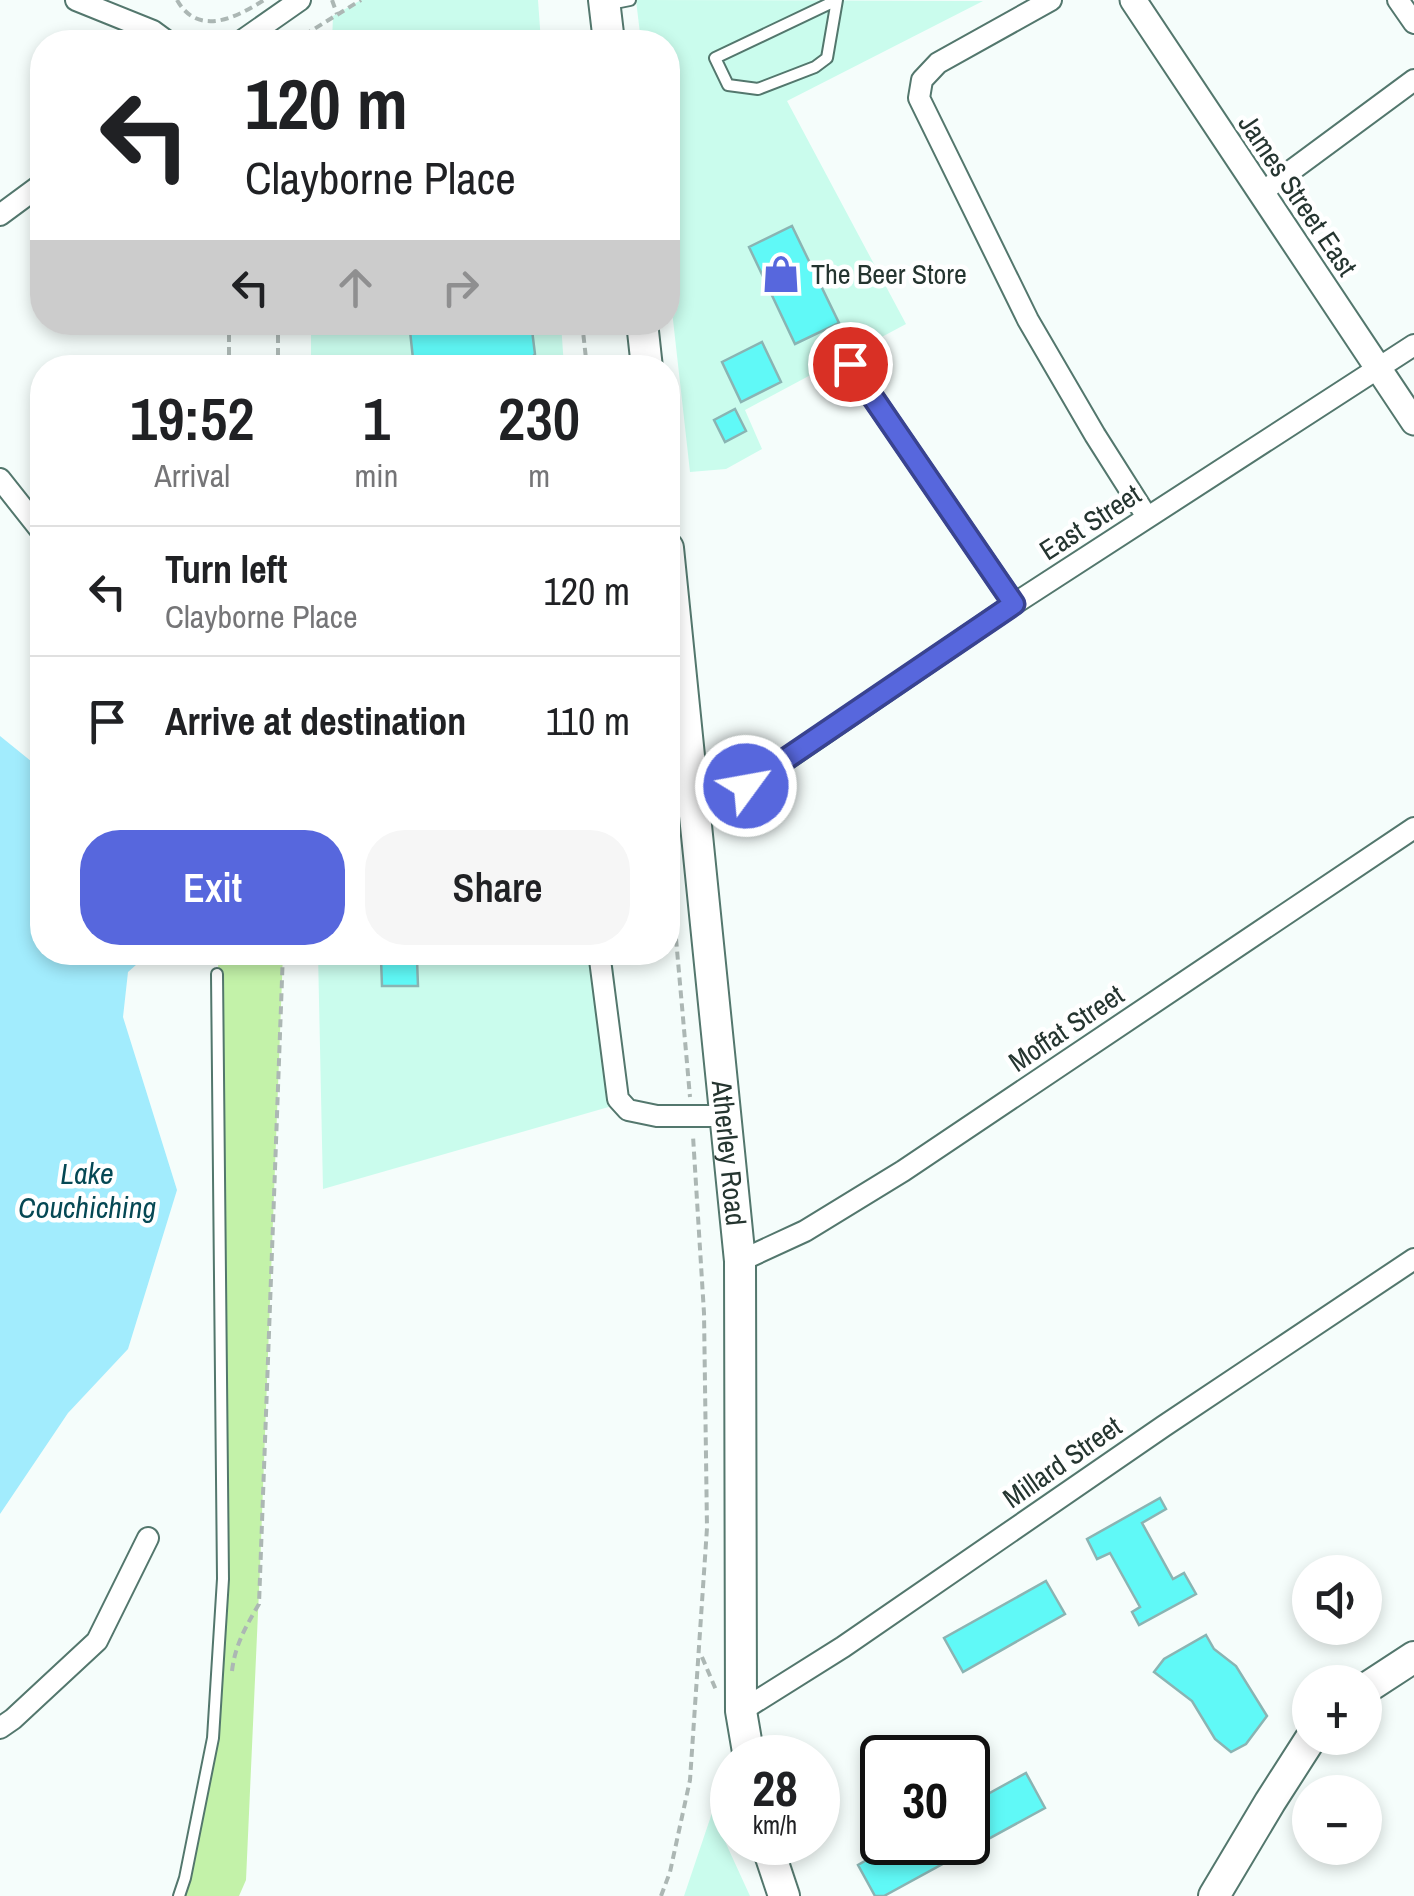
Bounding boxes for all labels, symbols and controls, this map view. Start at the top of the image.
text: 120 m [245,57,408,151]
icon: left [80,70,210,200]
street label: James Street East [1230,107,1366,283]
text: Clayborne Place [245,147,516,208]
shop icon: The Beer Store [760,253,802,295]
place label: The Beer Store [811,255,967,293]
icon: left [223,260,278,315]
icon: ahead [328,260,383,315]
icon: right [433,260,488,315]
pin [808,322,893,407]
icon: arrive [823,337,878,392]
text: 19:52 [130,378,255,459]
text: 1 [363,378,390,459]
text: 230 [498,378,580,459]
text: Arrival [154,454,230,497]
text: min [355,454,398,497]
text: m [528,454,550,497]
street label: East Street [1032,475,1148,569]
text: Turn left [165,544,287,595]
icon: left [80,564,135,619]
text: 120 m [543,566,630,617]
text: Clayborne Place [165,595,358,638]
icon: arrive [80,694,135,749]
text: Arrive at destination [165,696,466,747]
text: 110 m [546,696,630,747]
position arrow [694,734,798,838]
button: Exit [80,830,345,945]
button: Share [365,830,630,945]
street label: Moffat Street [1001,976,1131,1080]
street label: Atherley Road [703,1078,755,1227]
water label: Lake Couchiching [18,1153,156,1227]
street label: Millard Street [995,1407,1129,1517]
map controls [1292,1555,1382,1865]
button: sound [1292,1555,1382,1645]
button: + [1292,1665,1382,1755]
speed limit sign: 30 [860,1735,990,1865]
text: 28 [752,1754,798,1822]
button: − [1292,1775,1382,1865]
text: km/h [753,1808,797,1842]

